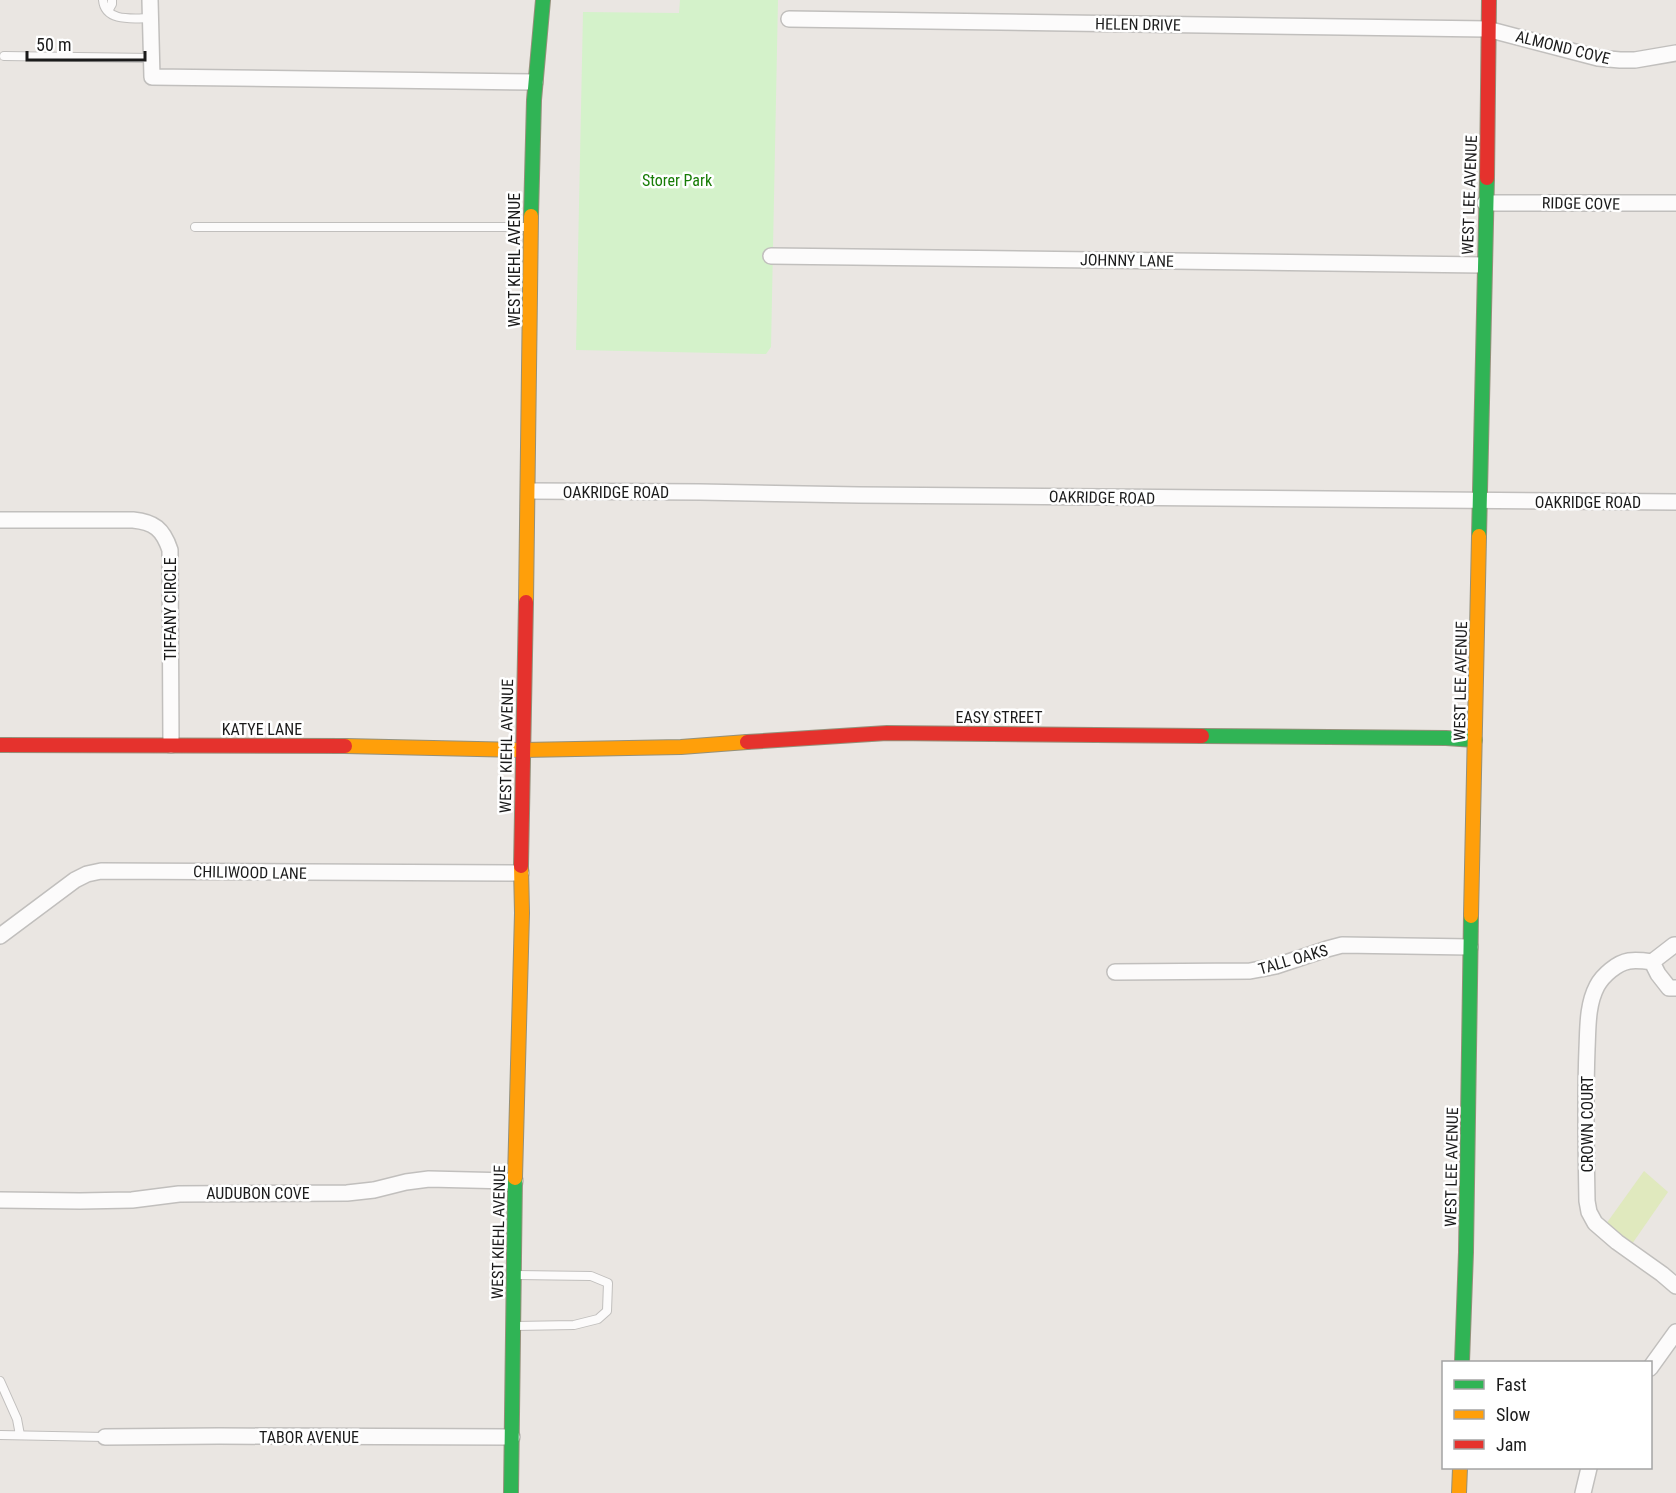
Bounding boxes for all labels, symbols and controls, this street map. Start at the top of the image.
street label: HELEN DRIVE [1095,14,1181,35]
scale bar [27,24,146,62]
street label: ALMOND COVE [1514,27,1612,68]
text: 50 m [36,34,71,55]
street label: WEST LEE AVENUE [1458,135,1481,255]
park label: Storer Park [642,171,713,190]
street label: WEST KIEHL AVENUE [505,193,524,327]
street label: RIDGE COVE [1542,193,1620,214]
street label: JOHNNY LANE [1080,250,1174,271]
street label: OAKRIDGE ROAD [563,483,669,502]
street label: OAKRIDGE ROAD [1049,487,1155,508]
street label: OAKRIDGE ROAD [1535,493,1641,512]
street label: TIFFANY CIRCLE [161,557,180,661]
street label: WEST LEE AVENUE [1450,621,1471,741]
street label: WEST KIEHL AVENUE [496,679,517,813]
street label: EASY STREET [955,708,1043,727]
street label: KATYE LANE [222,720,302,739]
street label: CHILIWOOD LANE [193,862,307,883]
street label: TALL OAKS [1256,940,1330,978]
street label: CROWN COURT [1578,1076,1597,1172]
street label: WEST LEE AVENUE [1441,1107,1462,1227]
street label: WEST KIEHL AVENUE [488,1165,509,1299]
street label: AUDUBON COVE [206,1184,310,1203]
legend [1442,1361,1652,1469]
text: Fast [1496,1374,1527,1395]
text: Slow [1496,1404,1531,1425]
street label: TABOR AVENUE [259,1428,359,1447]
text: Jam [1496,1434,1527,1455]

